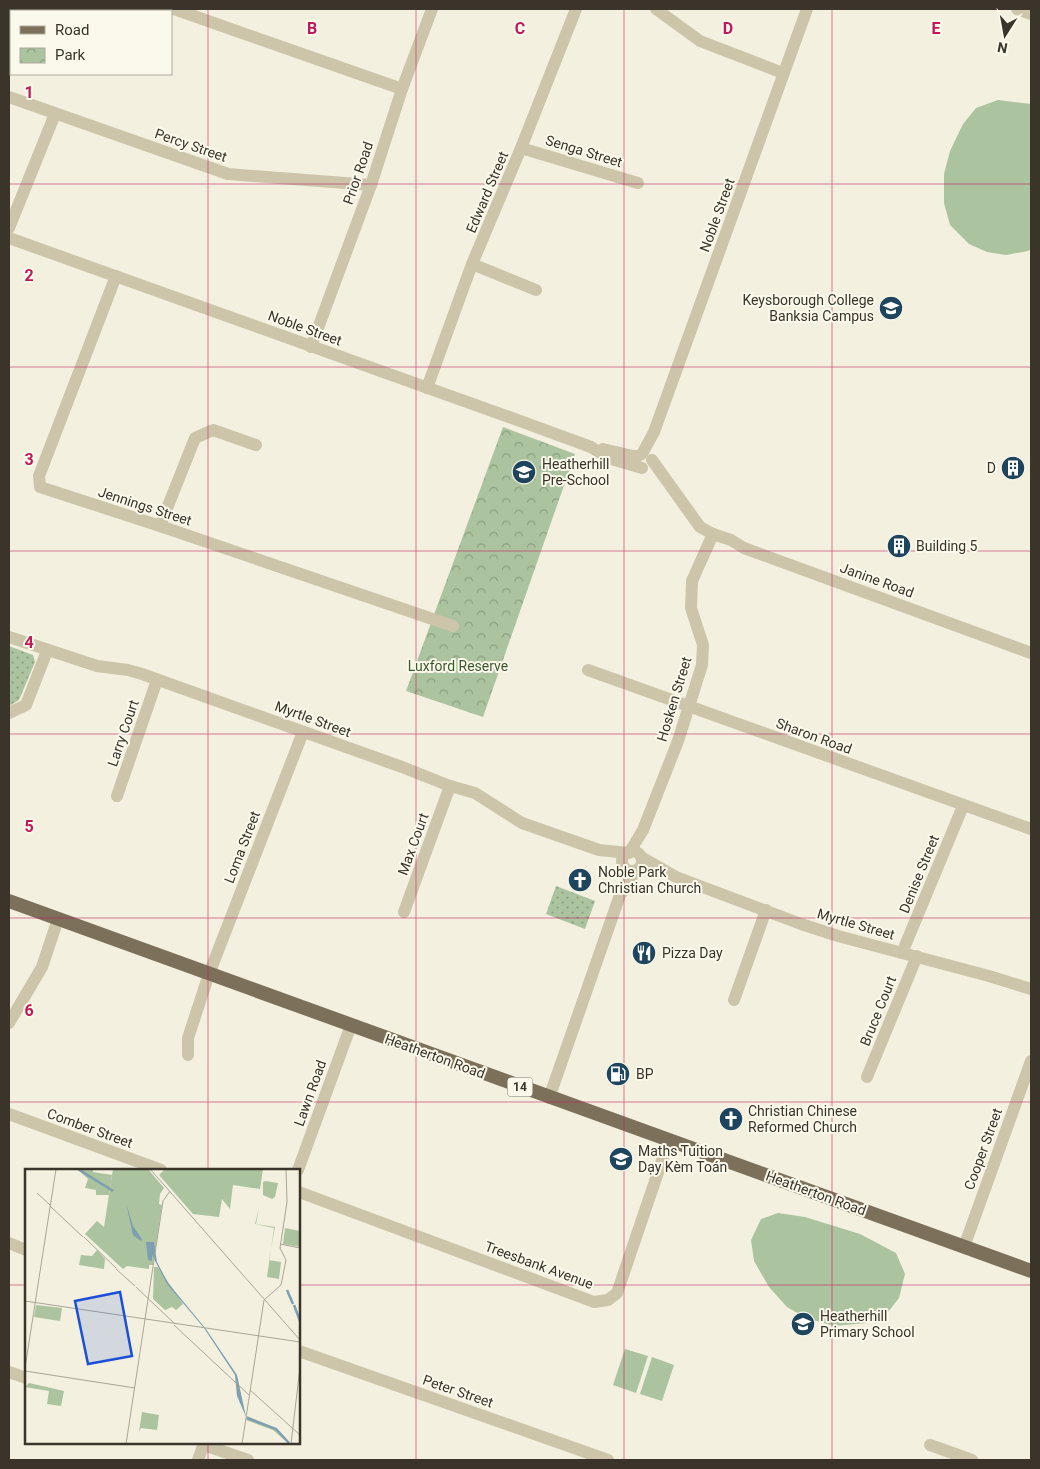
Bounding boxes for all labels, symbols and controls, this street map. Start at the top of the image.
legend [10,10,172,75]
north arrow [980,10,1030,60]
text: B [307,19,317,38]
text: C [515,19,525,38]
text: D [723,19,733,38]
text: E [932,19,941,38]
text: Road [55,21,89,39]
text: N [996,39,1009,57]
text: Park [55,46,86,64]
text: 1 [24,83,34,102]
street label: Percy Street [153,125,230,165]
street label: Senga Street [544,132,625,170]
street label: Prior Road [340,140,376,206]
street label: Edward Street [463,149,511,235]
street label: Noble Street [696,176,738,254]
text: 2 [24,266,34,285]
place label: Keysborough College Banksia Campus [742,292,874,324]
school or university icon: Keysborough College Banksia Campus [878,295,904,321]
street label: Noble Street [266,307,344,349]
text: 3 [24,450,34,469]
building icon: D [1000,455,1026,481]
place label: Heatherhill Pre-School [542,456,609,488]
school or university icon: Heatherhill Pre-School [511,459,537,485]
place label: D [987,460,996,476]
street label: Jennings Street [96,483,194,529]
building icon: Building 5 [886,533,912,559]
place label: Building 5 [916,538,978,554]
street label: Janine Road [838,559,916,601]
text: 4 [24,633,34,652]
street label: Hosken Street [654,654,695,743]
park label: Luxford Reserve [408,658,508,674]
street label: Larry Court [104,697,142,768]
street label: Myrtle Street [273,698,354,740]
street label: Sharon Road [774,715,854,757]
street label: Loma Street [221,808,263,885]
street label: Max Court [394,810,432,877]
text: 5 [24,817,34,836]
street label: Denise Street [896,832,942,915]
place label: Noble Park Christian Church [598,864,701,896]
church icon: Noble Park Christian Church [567,867,593,893]
street label: Myrtle Street [815,905,897,943]
restaurant icon: Pizza Day [631,940,657,966]
place label: Pizza Day [662,945,723,961]
street label: Bruce Court [857,973,899,1048]
text: 6 [24,1001,34,1020]
street label: Heatherton Road [383,1030,487,1082]
street label: Lawn Road [291,1058,329,1128]
fuel station icon: BP [605,1061,631,1087]
place label: BP [636,1066,654,1082]
road number: 14 [508,1078,532,1096]
place label: Christian Chinese Reformed Church [748,1103,857,1135]
street label: Comber Street [45,1105,135,1151]
church icon: Christian Chinese Reformed Church [718,1106,744,1132]
street label: Cooper Street [961,1106,1005,1192]
place label: Maths Tuition Dạy Kèm Toán [638,1143,727,1175]
school or university icon: Maths Tuition Dạy Kèm Toán [608,1146,634,1172]
street label: Heatherton Road [764,1167,868,1219]
inset map [25,1169,300,1444]
street label: Treesbank Avenue [483,1238,595,1292]
place label: Heatherhill Primary School [820,1308,915,1340]
school or university icon: Heatherhill Primary School [790,1311,816,1337]
street label: Peter Street [421,1371,496,1411]

